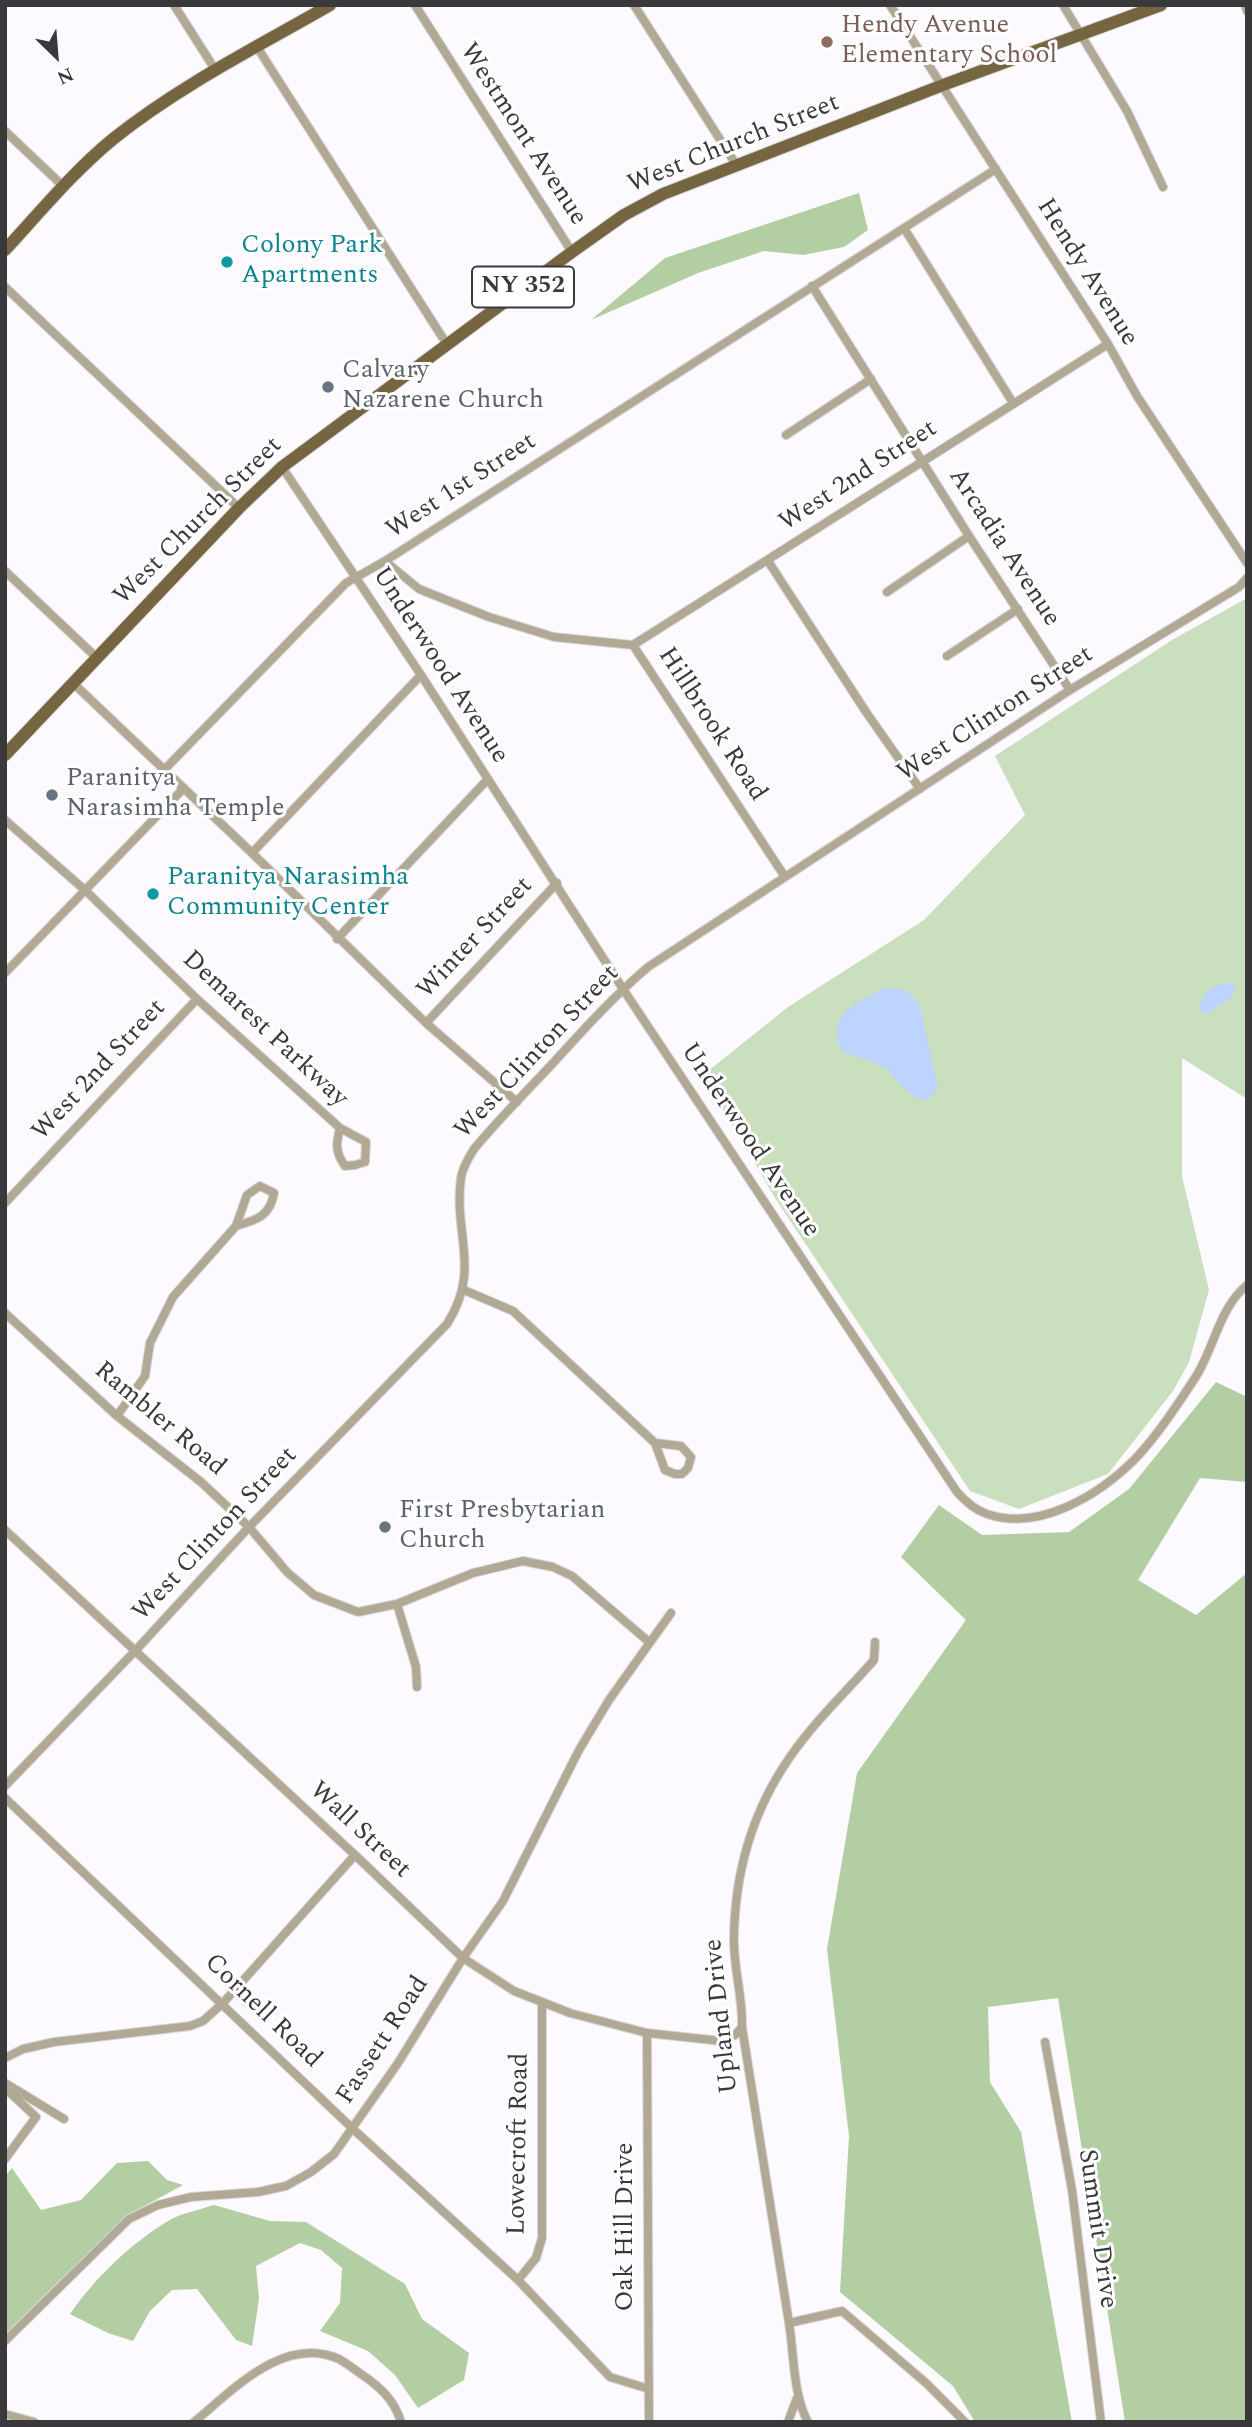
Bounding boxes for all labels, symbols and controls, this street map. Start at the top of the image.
place label: Hendy Avenue Elementary School [841,11,1057,72]
north arrow [21,21,91,91]
marker: Hendy Avenue Elementary School [819,34,835,50]
street label: Westmont Avenue [451,38,593,232]
text: N [52,59,78,92]
street label: West Church Street [624,88,844,202]
street label: Hendy Avenue [1028,193,1144,353]
place label: Colony Park Apartments [241,231,383,292]
marker: Colony Park Apartments [219,254,235,270]
road number: NY 352 [472,266,574,308]
place label: Calvary Nazarene Church [342,356,544,418]
marker: Calvary Nazarene Church [320,379,336,395]
street label: West 2nd Street [774,414,944,540]
street label: West 1st Street [381,427,543,547]
street label: West Church Street [108,431,290,613]
street label: Arcadia Avenue [940,463,1066,633]
street label: Underwood Avenue [364,562,514,770]
street label: West Clinton Street [892,640,1100,790]
street label: Hillbrook Road [650,642,772,808]
place label: Paranitya Narasimha Temple [66,764,285,826]
marker: Paranitya Narasimha Temple [44,787,60,803]
place label: Paranitya Narasimha Community Center [167,863,409,924]
street label: Winter Street [412,872,540,1006]
marker: Paranitya Narasimha Community Center [145,886,161,902]
street label: Demarest Parkway [175,945,353,1115]
street label: West Clinton Street [449,959,627,1147]
street label: West 2nd Street [27,994,173,1148]
street label: Underwood Avenue [672,1038,826,1244]
street label: Rambler Road [87,1356,231,1484]
street label: West Clinton Street [127,1441,305,1629]
place label: First Presbytarian Church [399,1496,605,1558]
marker: First Presbytarian Church [377,1519,393,1535]
street label: Wall Street [302,1776,416,1886]
street label: Upland Drive [699,1937,747,2095]
street label: Cornell Road [197,1948,327,2076]
street label: Fassett Road [331,1971,437,2111]
street label: Lowecroft Road [503,2052,537,2236]
street label: Oak Hill Drive [611,2142,643,2312]
street label: Summit Drive [1069,2147,1123,2311]

